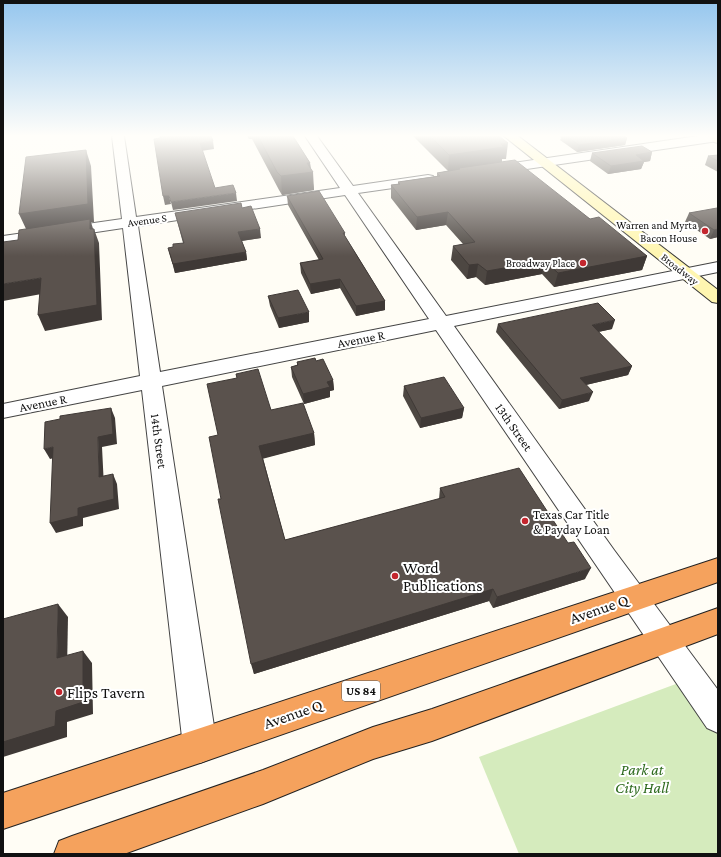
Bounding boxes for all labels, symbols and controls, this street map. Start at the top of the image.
street label: Avenue S [127,211,167,229]
place label: Warren and Myrta Bacon House [616,219,697,244]
marker: Warren and Myrta Bacon House [700,226,710,236]
street label: Broadway [658,251,702,289]
place label: Broadway Place [506,257,575,270]
marker: Broadway Place [578,258,588,268]
street label: Avenue R [336,327,387,351]
street label: Avenue R [18,391,69,415]
street label: 13th Street [492,400,536,454]
street label: 14th Street [148,413,170,470]
place label: Texas Car Title & Payday Loan [533,507,610,537]
marker: Texas Car Title & Payday Loan [520,516,530,526]
place label: Word Publications [403,559,482,594]
marker: Word Publications [390,571,400,581]
street label: Avenue Q [567,591,632,627]
road number: US 84 [342,681,380,701]
place label: Flips Tavern [67,684,145,702]
marker: Flips Tavern [54,687,64,697]
street label: Avenue Q [261,696,326,732]
park label: Park at City Hall [615,761,670,797]

